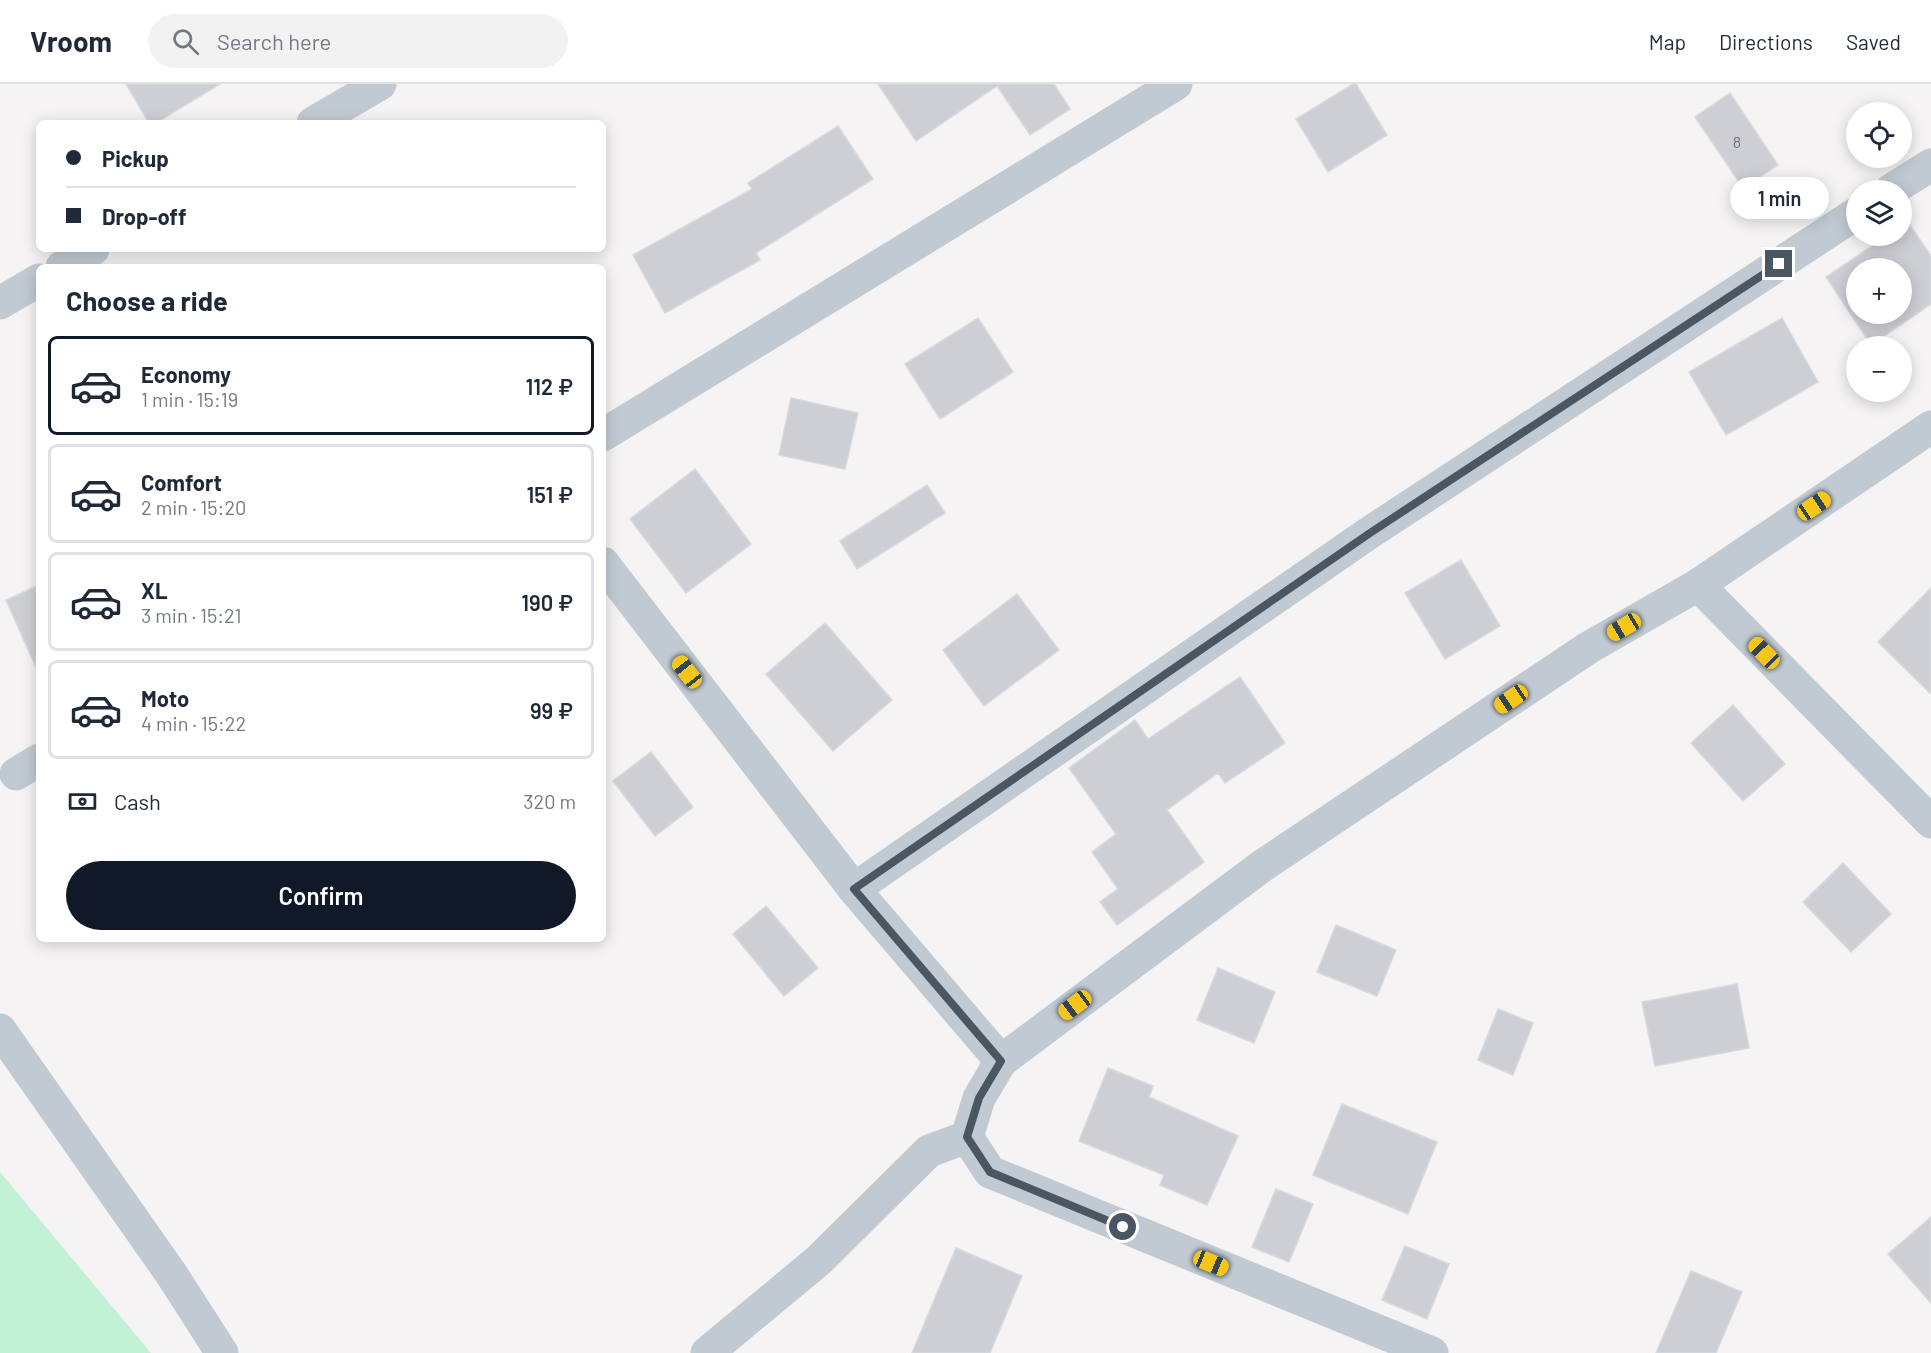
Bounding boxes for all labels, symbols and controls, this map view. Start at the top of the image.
search box [148,14,568,68]
text: Vroom [30,24,112,58]
icon: search [169,25,202,58]
text: Search here [217,28,331,54]
text: Map [1649,29,1686,54]
text: Directions [1719,29,1813,54]
text: Saved [1846,29,1901,54]
map controls [1846,102,1912,402]
button: locate [1846,102,1912,168]
house number: 8 [1733,132,1741,151]
text: Pickup [102,145,169,171]
callout: 1 min [1730,177,1828,219]
button: layers [1846,180,1912,246]
text: 1 min [1758,186,1801,210]
text: Drop-off [102,203,186,229]
route end [1765,250,1792,277]
button: + [1846,258,1912,324]
text: Choose a ride [66,284,228,316]
button: − [1846,336,1912,402]
icon: car [69,359,123,413]
text: Economy [141,361,231,387]
text: 112 ₽ [525,373,573,399]
text: 1 min · 15:19 [141,387,238,411]
icon: car [69,467,123,521]
text: Comfort [141,469,222,495]
text: 151 ₽ [526,481,573,507]
car [1794,488,1834,524]
text: 2 min · 15:20 [141,495,246,519]
icon: car [69,575,123,629]
text: XL [141,577,167,603]
text: 190 ₽ [521,589,573,615]
text: 3 min · 15:21 [141,603,241,627]
car [1604,610,1644,644]
car [1745,634,1783,672]
car [669,652,705,692]
car [1491,681,1531,717]
icon: car [69,683,123,737]
text: Moto [141,685,189,711]
text: 99 ₽ [530,697,573,723]
text: 4 min · 15:22 [141,711,246,735]
icon: cash [66,785,99,818]
text: Cash [114,788,161,814]
text: 320 m [523,789,576,813]
button: Confirm [66,861,576,930]
car [1055,987,1095,1023]
route start [1109,1213,1136,1240]
car [1191,1248,1231,1278]

